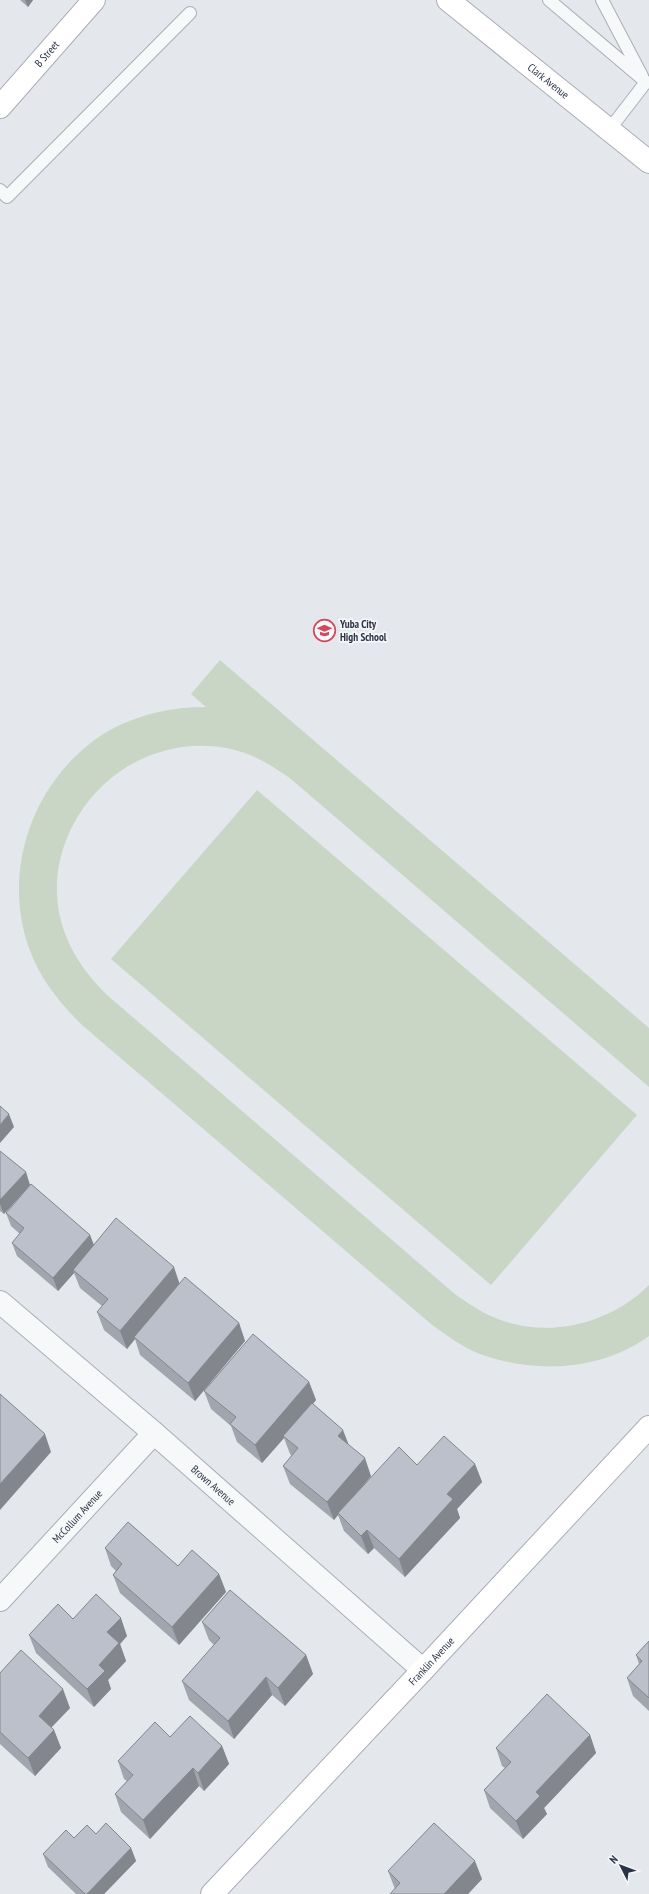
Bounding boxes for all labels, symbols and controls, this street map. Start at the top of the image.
street label: B Street [32,38,62,70]
street label: Clark Avenue [525,60,572,102]
school or university icon: Yuba City High School [311,617,337,643]
place label: Yuba City High School [339,617,387,644]
street label: Brown Avenue [188,1462,238,1509]
street label: McCollum Avenue [49,1486,106,1546]
street label: Franklin Avenue [405,1634,458,1688]
north arrow [601,1846,641,1886]
text: N [606,1852,621,1866]

